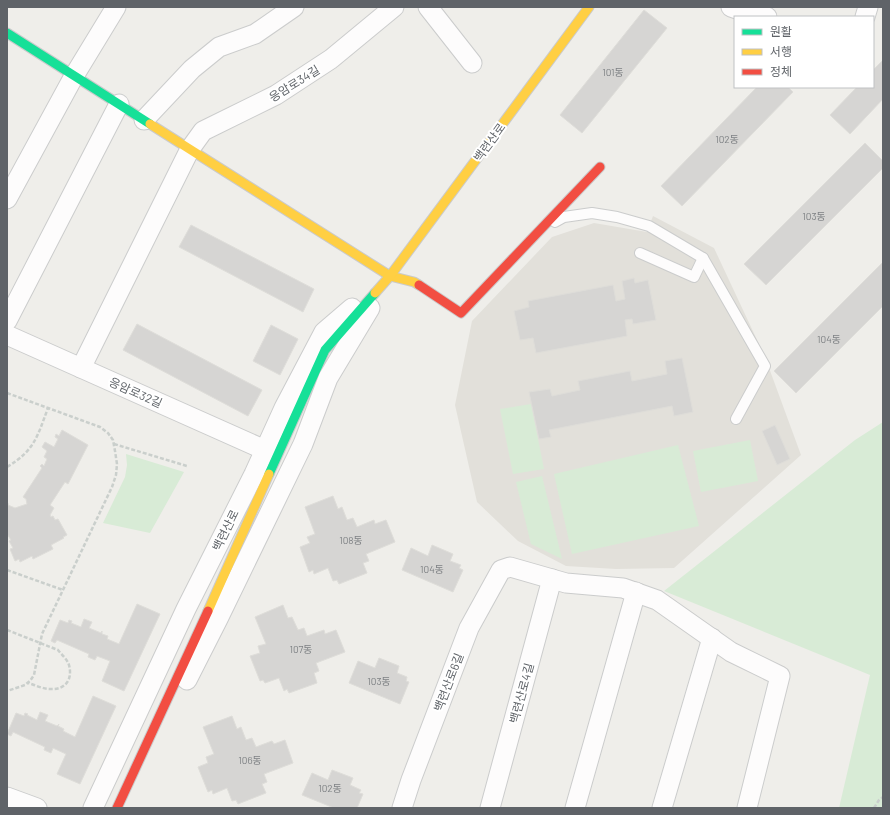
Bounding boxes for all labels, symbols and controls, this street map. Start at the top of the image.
legend [734,16,874,88]
text: 원활 [770,24,792,38]
text: 서행 [770,44,792,58]
street label: 응암로34길 [266,62,322,104]
text: 정체 [770,64,792,78]
house number: 101동 [602,66,624,78]
street label: 백련산로 [470,120,508,164]
house number: 102동 [715,133,739,145]
house number: 103동 [802,210,826,222]
house number: 104동 [817,333,841,345]
street label: 응암로32길 [107,374,165,410]
street label: 백련산로 [209,507,241,553]
house number: 108동 [339,534,363,546]
house number: 104동 [420,563,444,575]
house number: 107동 [289,643,313,655]
street label: 백련산로6길 [430,651,466,713]
street label: 백련산로4길 [506,661,536,725]
house number: 103동 [367,675,391,687]
house number: 106동 [238,754,262,766]
house number: 102동 [318,782,342,794]

